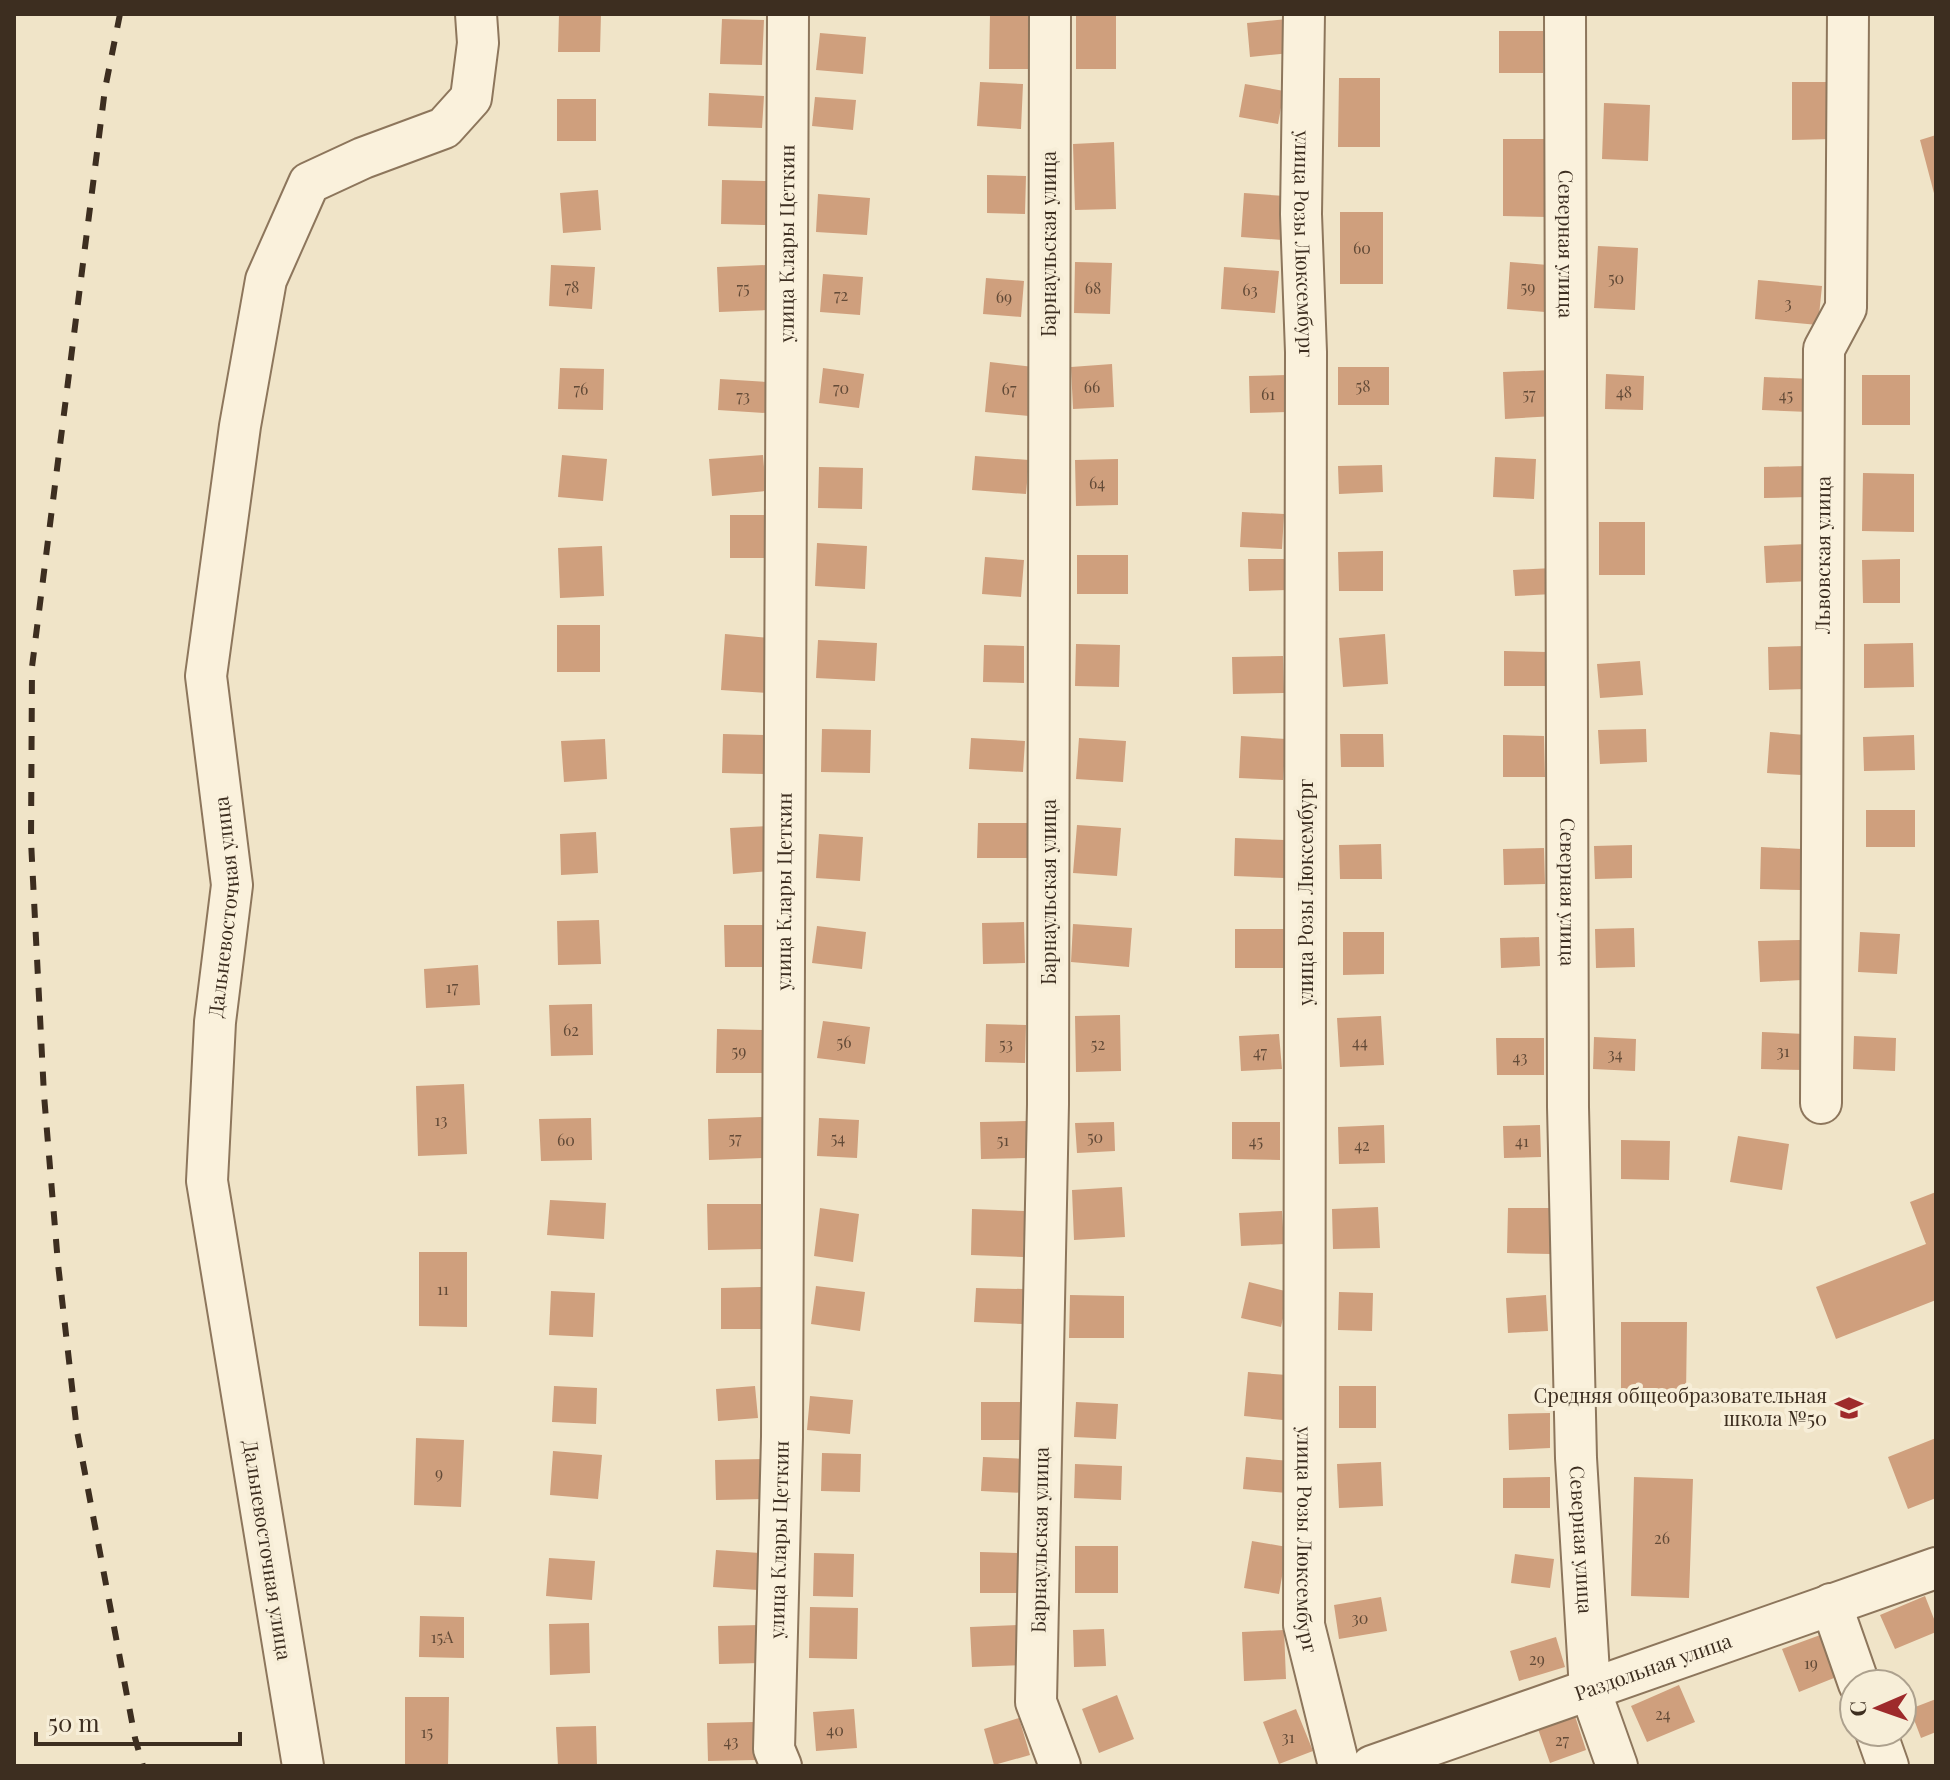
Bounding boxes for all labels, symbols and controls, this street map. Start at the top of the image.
street label: улица Розы Люксембург [1289,129,1321,357]
street label: улица Клары Цеткин [772,144,799,344]
street label: Барнаульская улица [1034,151,1061,337]
street label: Северная улица [1553,170,1581,318]
house number: 60 [1353,237,1371,258]
house number: 50 [1608,267,1624,288]
house number: 78 [565,276,579,297]
house number: 59 [1521,276,1535,297]
house number: 75 [736,277,750,298]
house number: 68 [1085,277,1101,298]
house number: 63 [1242,279,1258,300]
house number: 72 [834,284,848,305]
house number: 69 [996,286,1012,307]
house number: 3 [1784,292,1792,313]
house number: 58 [1356,375,1370,396]
house number: 66 [1084,376,1100,397]
house number: 70 [833,377,849,398]
house number: 76 [574,378,588,399]
house number: 67 [1002,378,1017,399]
house number: 48 [1616,381,1632,402]
house number: 61 [1261,383,1275,404]
house number: 57 [1522,383,1536,404]
house number: 45 [1779,384,1793,405]
house number: 73 [736,385,750,406]
house number: 64 [1089,472,1105,493]
street label: Львовская улица [1808,476,1835,635]
street label: улица Розы Люксембург [1291,779,1318,1006]
street label: улица Клары Цеткин [769,792,797,992]
street label: Дальневосточная улица [201,795,244,1019]
street label: Барнаульская улица [1034,799,1061,985]
street label: Северная улица [1555,818,1583,966]
house number: 17 [446,976,459,997]
house number: 62 [563,1019,579,1040]
house number: 56 [837,1031,851,1052]
house number: 44 [1352,1031,1368,1052]
house number: 53 [999,1033,1013,1054]
house number: 52 [1091,1033,1105,1054]
house number: 59 [732,1040,746,1061]
house number: 31 [1776,1040,1790,1061]
house number: 47 [1253,1041,1268,1062]
house number: 34 [1607,1043,1623,1064]
house number: 43 [1513,1046,1527,1067]
house number: 13 [435,1109,447,1130]
house number: 50 [1087,1126,1103,1147]
house number: 57 [728,1127,742,1148]
house number: 54 [831,1127,845,1148]
house number: 60 [557,1129,575,1150]
house number: 51 [997,1129,1009,1150]
house number: 45 [1249,1130,1263,1151]
house number: 41 [1515,1130,1529,1151]
house number: 42 [1354,1134,1370,1155]
house number: 11 [437,1278,449,1299]
place label: Средняя общеобразовательная школа №50 [1534,1381,1827,1431]
school or university icon: Средняя общеобразовательная школа №50 [1834,1393,1864,1423]
street label: улица Розы Люксембург [1291,1425,1325,1655]
street label: Дальневосточная улица [238,1438,299,1662]
street label: улица Клары Цеткин [762,1440,794,1640]
street label: Барнаульская улица [1023,1447,1054,1633]
house number: 9 [435,1462,443,1483]
street label: Северная улица [1564,1465,1600,1615]
house number: 26 [1654,1527,1670,1548]
house number: 30 [1352,1607,1368,1628]
house number: 15А [431,1626,454,1647]
street label: Раздольная улица [1571,1626,1735,1706]
house number: 29 [1529,1648,1545,1669]
house number: 19 [1804,1652,1818,1673]
north arrow [1838,1668,1918,1748]
scale bar [36,1696,240,1746]
text: С [1842,1700,1872,1717]
house number: 24 [1655,1703,1671,1724]
text: 50 m [48,1706,100,1738]
house number: 40 [826,1719,844,1740]
house number: 15 [421,1721,433,1742]
house number: 31 [1281,1726,1295,1747]
house number: 27 [1555,1729,1570,1750]
house number: 43 [724,1730,738,1751]

